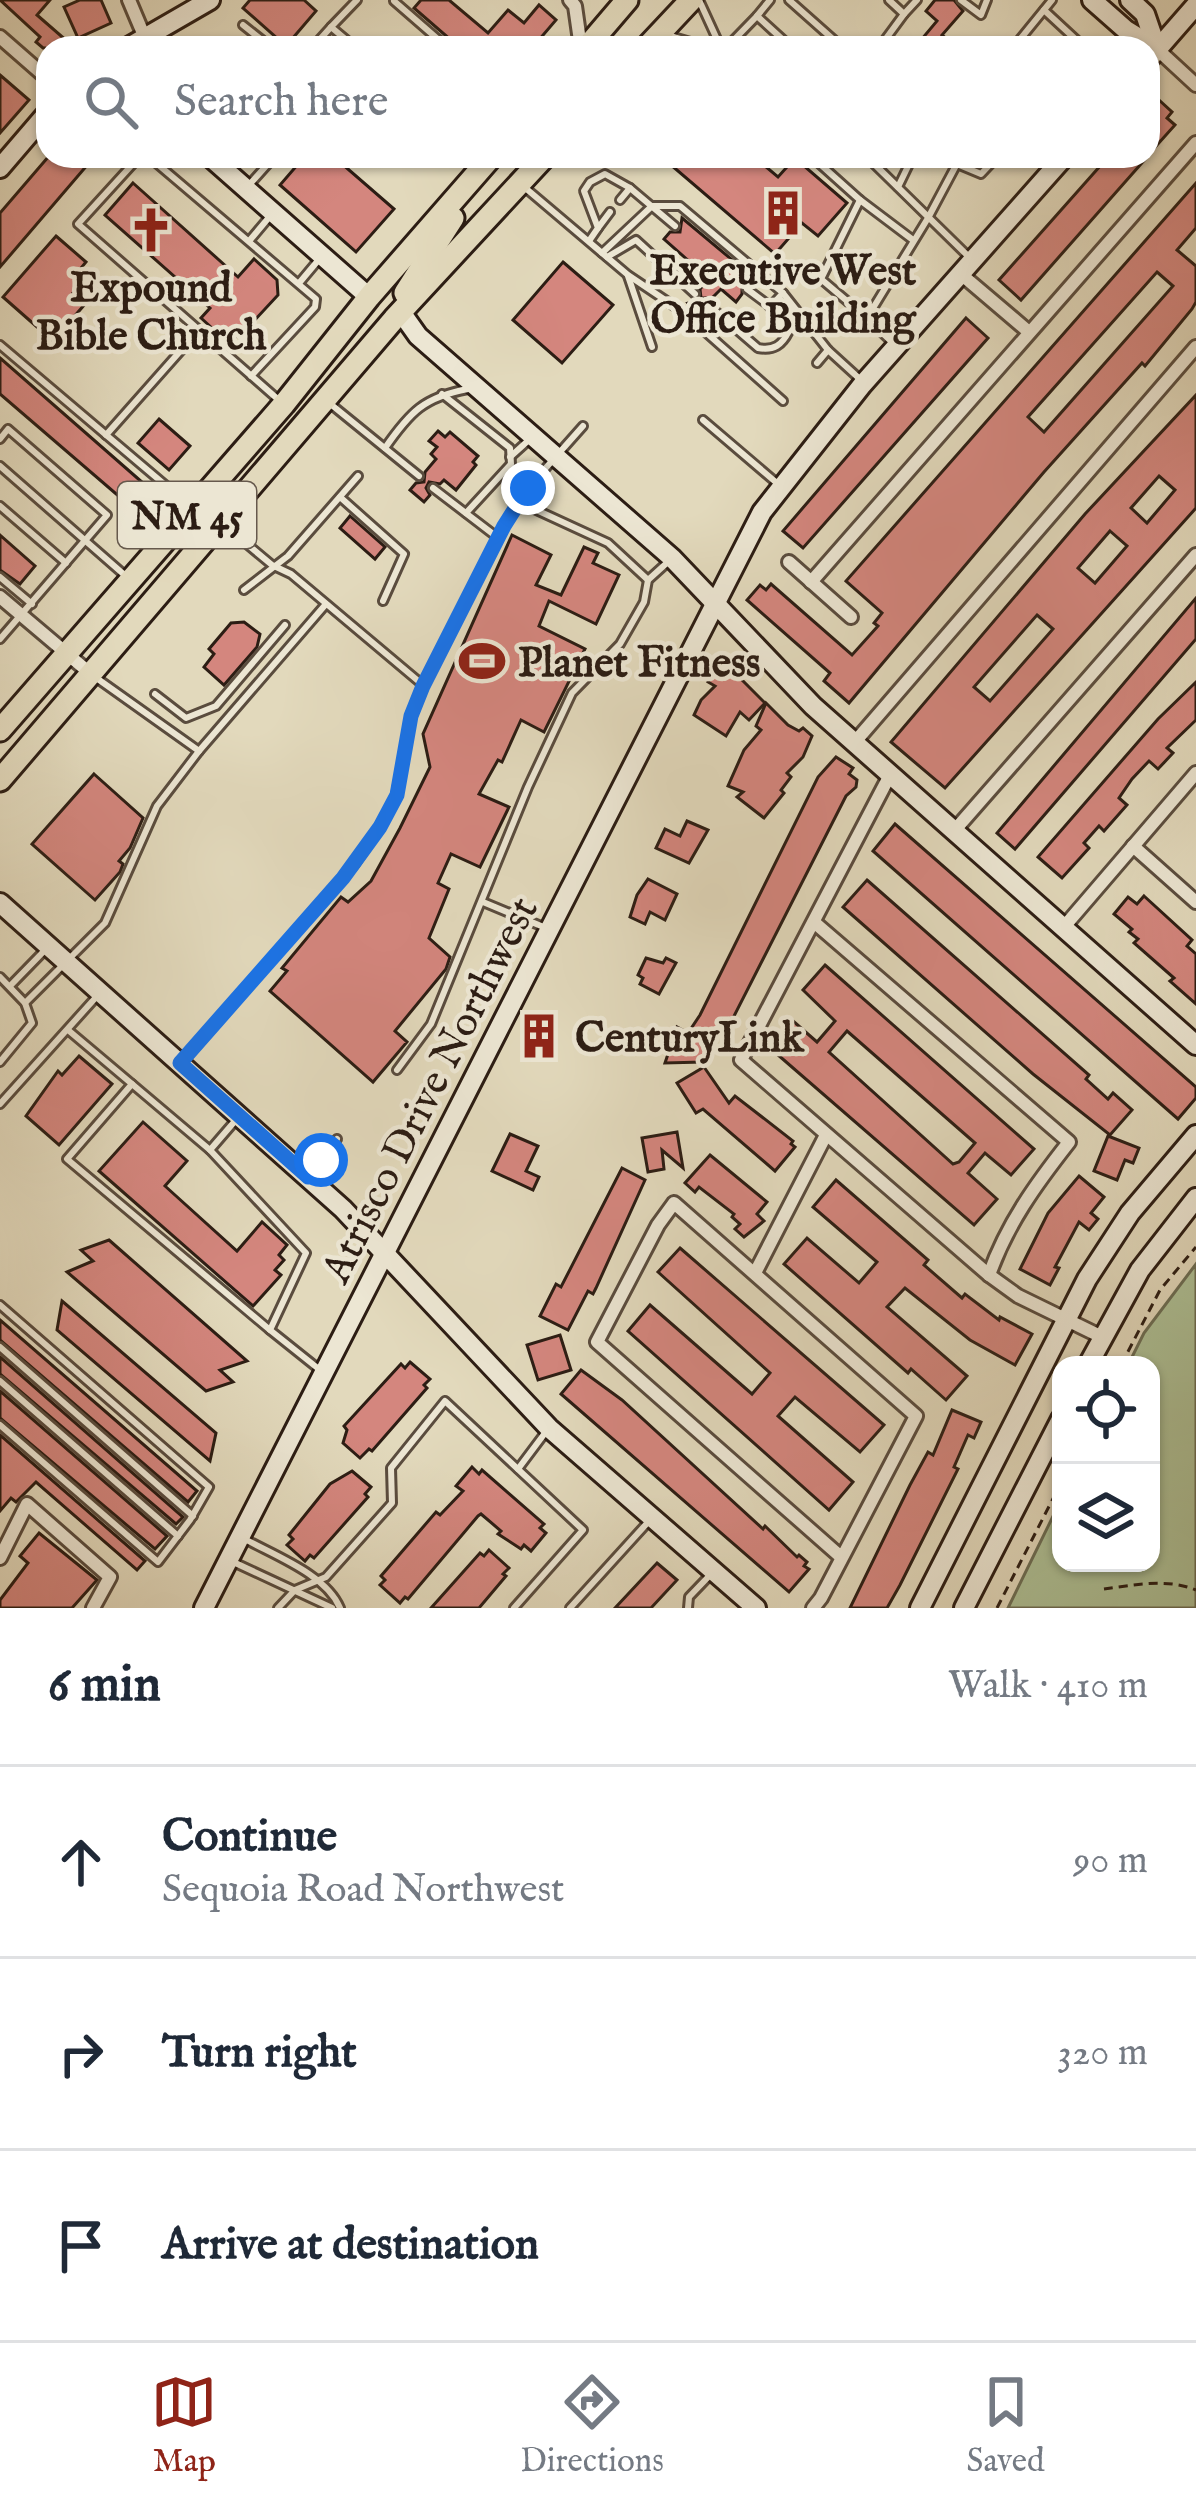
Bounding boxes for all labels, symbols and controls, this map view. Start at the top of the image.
search box [36,36,1160,168]
icon: search [78,69,144,135]
text: Search here [174,74,388,131]
building icon: Executive West Office Building [758,188,808,238]
church icon: Expound Bible Church [126,205,176,255]
place label: Executive West Office Building [650,246,917,347]
place label: Expound Bible Church [36,263,267,364]
route end [501,461,555,515]
road number: NM 45 [118,482,256,548]
sports icon: Planet Fitness [457,636,507,686]
place label: Planet Fitness [518,638,761,691]
street label: Atrisco Drive Northwest [310,889,551,1293]
building icon: CenturyLink [514,1011,564,1061]
place label: CenturyLink [575,1013,805,1066]
route start [294,1133,348,1187]
map controls [1052,1356,1160,1572]
button: locate [1052,1356,1160,1464]
button: layers [1052,1464,1160,1572]
text: 6 min [48,1654,161,1719]
text: Walk · 410 m [948,1662,1148,1711]
text: Continue [162,1809,337,1866]
icon: ahead [48,1829,114,1895]
text: 90 m [1073,1837,1148,1886]
text: Sequoia Road Northwest [162,1866,564,1915]
icon: right [48,2021,114,2087]
text: Turn right [162,2025,357,2082]
text: 320 m [1057,2029,1148,2078]
icon: arrive [48,2213,114,2279]
text: Arrive at destination [162,2217,539,2274]
tab: Map [151,2369,217,2483]
tab: Directions [520,2369,664,2483]
tab: Saved [967,2369,1045,2483]

